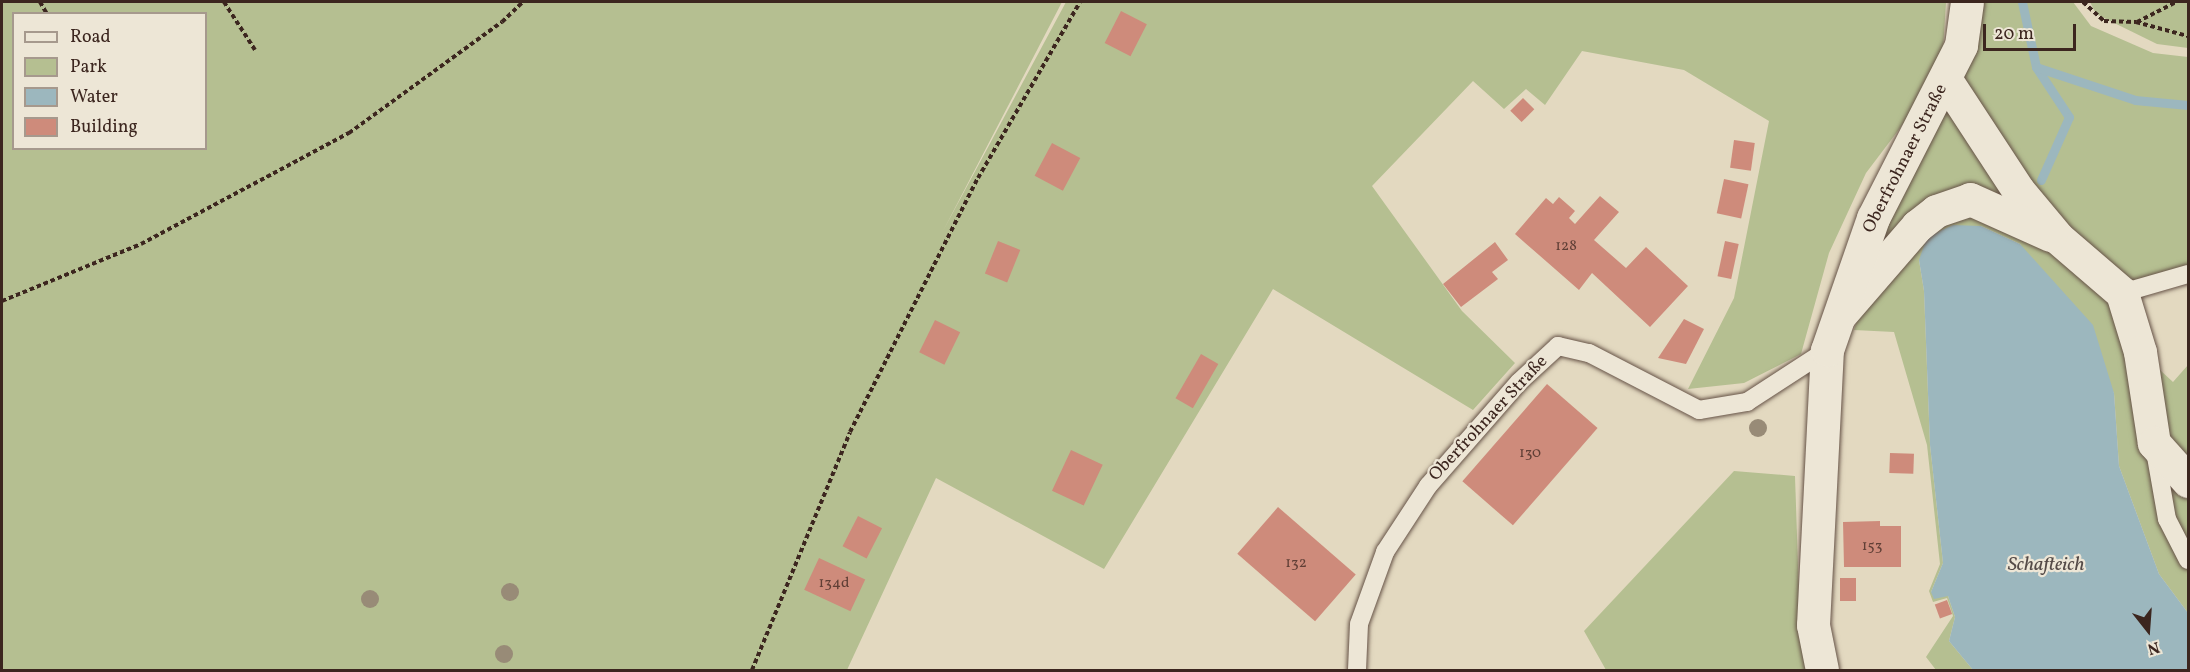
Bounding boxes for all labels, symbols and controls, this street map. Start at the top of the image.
legend [12,12,207,150]
scale bar [1986,12,2079,50]
text: 20 m [1994,22,2034,47]
text: Road [70,25,111,50]
text: Park [70,55,107,80]
street label: Oberfrohnaer Straße [1859,81,1953,237]
text: Water [70,85,118,110]
text: Building [70,115,138,140]
house number: 128 [1555,238,1577,256]
street label: Oberfrohnaer Straße [1425,352,1553,486]
house number: 130 [1519,445,1541,463]
house number: 153 [1862,538,1882,556]
water label: Schafteich [2008,553,2084,577]
house number: 132 [1285,555,1307,573]
house number: 134d [819,575,849,593]
north arrow [2118,600,2178,660]
text: N [2144,635,2162,659]

